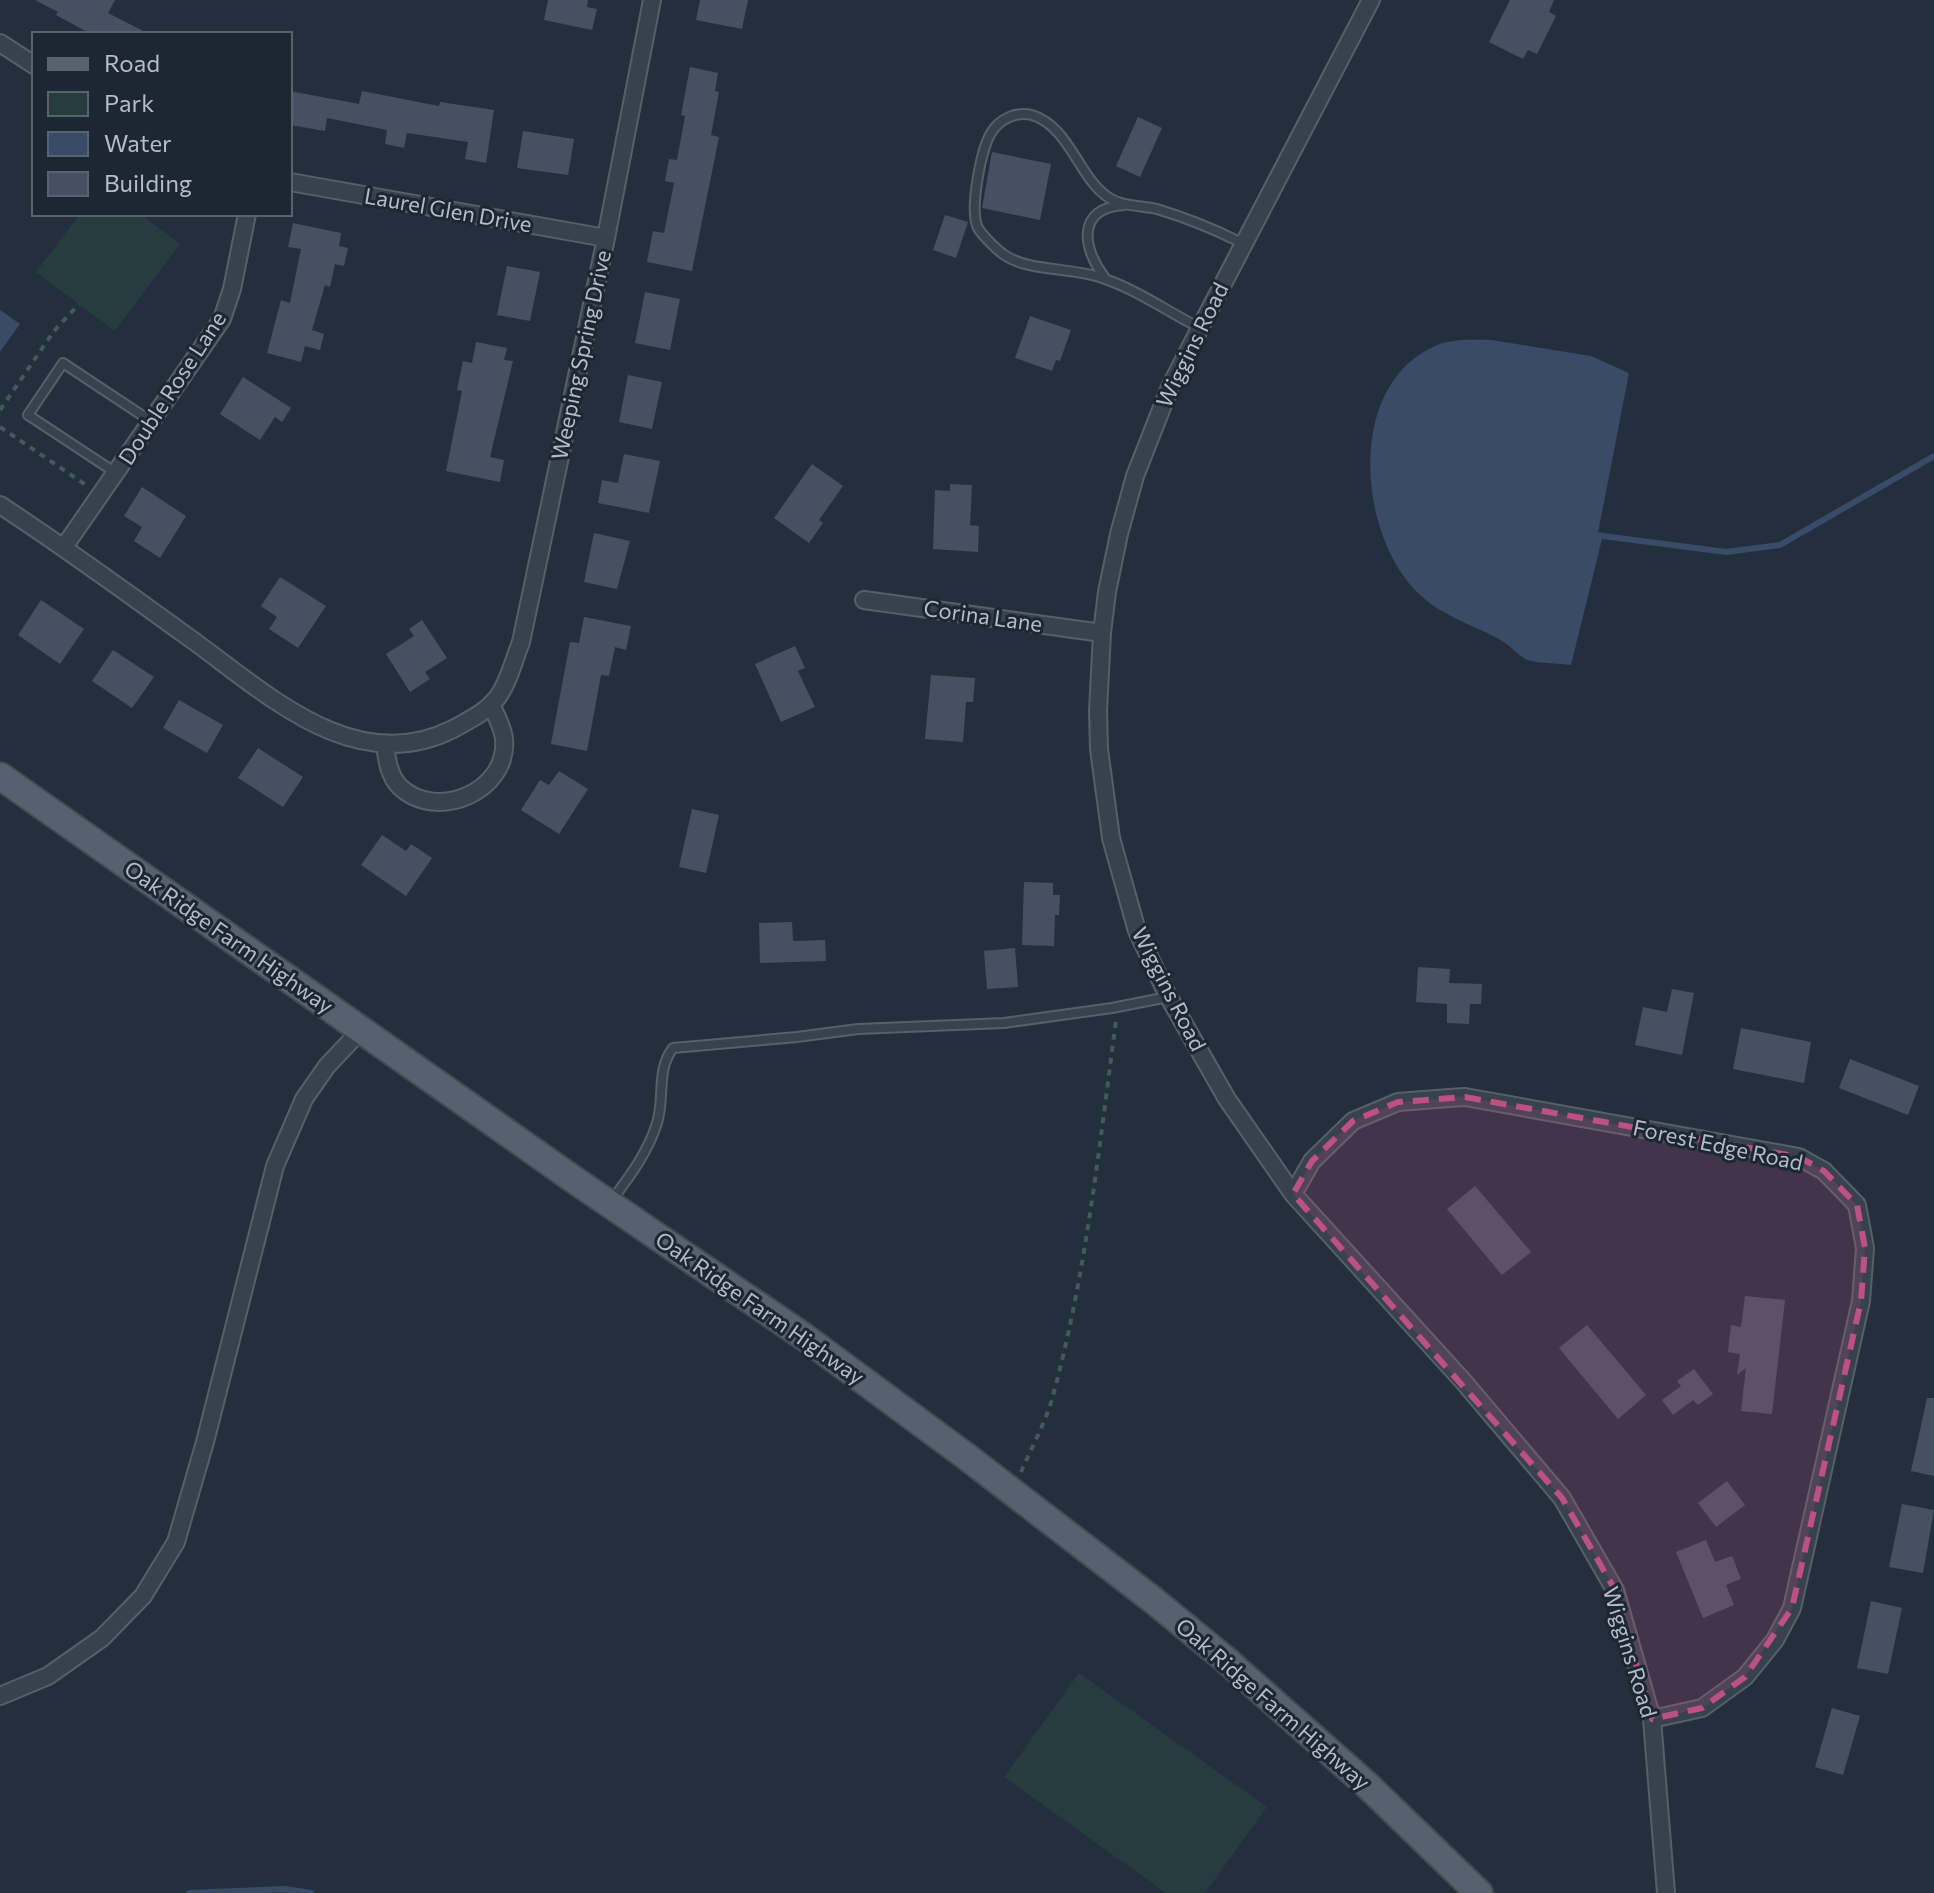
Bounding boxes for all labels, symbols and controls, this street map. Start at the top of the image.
legend [32,32,292,216]
text: Road [104,48,160,77]
text: Park [104,88,154,117]
text: Water [104,128,172,157]
text: Building [104,168,192,197]
street label: Laurel Glen Drive [362,181,534,238]
street label: Weeping Spring Drive [545,248,616,462]
street label: Wiggins Road [1150,278,1233,412]
street label: Double Rose Lane [112,306,231,469]
street label: Corina Lane [922,594,1044,637]
street label: Oak Ridge Farm Highway [120,854,339,1019]
street label: Wiggins Road [1127,922,1212,1055]
street label: Forest Edge Road [1631,1113,1806,1176]
street label: Oak Ridge Farm Highway [651,1225,870,1390]
street label: Wiggins Road [1598,1583,1663,1721]
street label: Oak Ridge Farm Highway [1171,1612,1376,1795]

